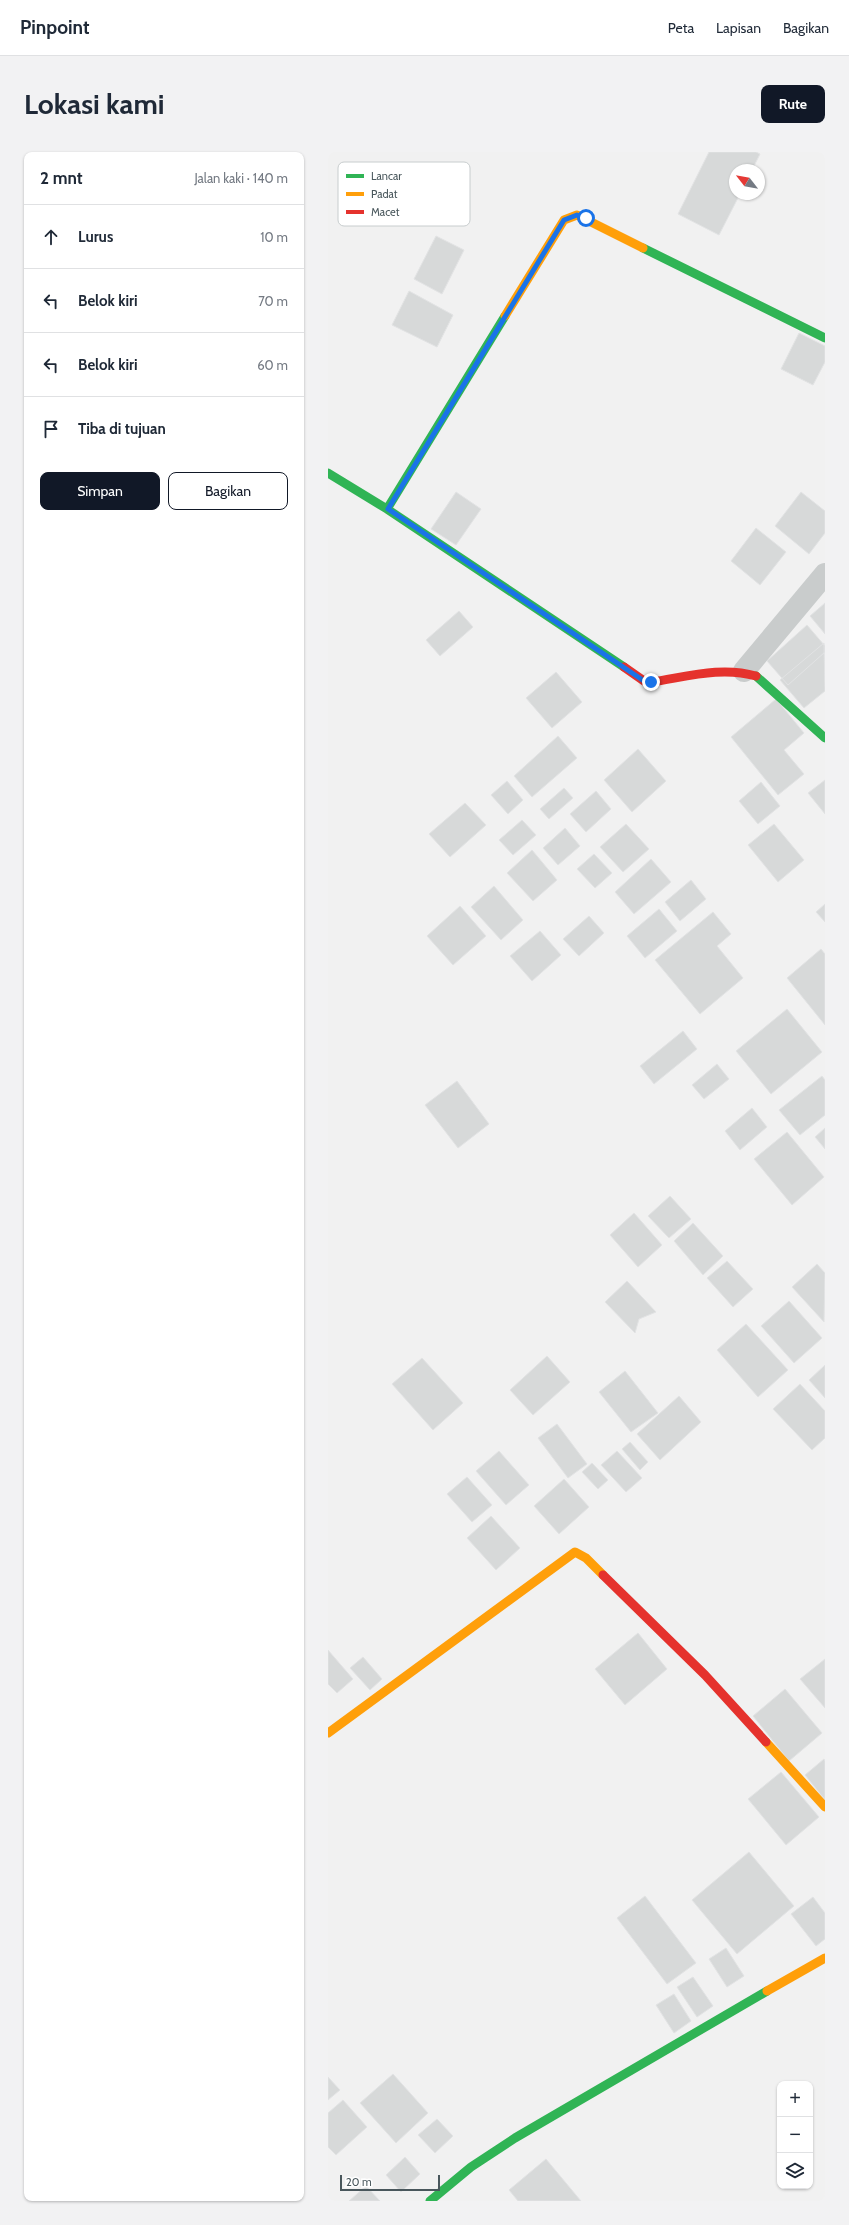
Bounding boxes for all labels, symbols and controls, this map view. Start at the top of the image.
text: Pinpoint [20,16,89,39]
text: Peta [668,19,694,37]
text: Lapisan [716,19,761,37]
text: Bagikan [783,19,829,37]
button: Rute [761,85,825,123]
text: Lokasi kami [24,87,164,121]
legend [338,162,470,226]
north arrow [729,164,765,200]
text: 2 mnt [40,168,83,188]
text: Lancar [371,169,402,183]
text: Jalan kaki · 140 m [194,170,288,186]
text: Padat [371,187,398,201]
text: Macet [371,205,400,219]
route start [577,209,595,227]
icon: ahead [40,226,62,248]
text: Lurus [78,228,113,246]
text: 10 m [260,229,288,245]
icon: left [40,290,62,312]
text: Belok kiri [78,292,138,310]
text: 70 m [258,293,288,309]
icon: left [40,354,62,376]
text: Belok kiri [78,356,138,374]
text: 60 m [257,357,288,373]
icon: arrive [40,418,62,440]
text: Tiba di tujuan [78,420,166,438]
button: Simpan [40,472,160,510]
button: Bagikan [168,472,288,510]
route end [642,673,660,691]
map controls [777,2081,813,2189]
button: + [777,2081,813,2117]
button: − [777,2117,813,2153]
button: layers [777,2153,813,2189]
scale bar [340,2173,440,2192]
text: 20 m [346,2175,372,2189]

